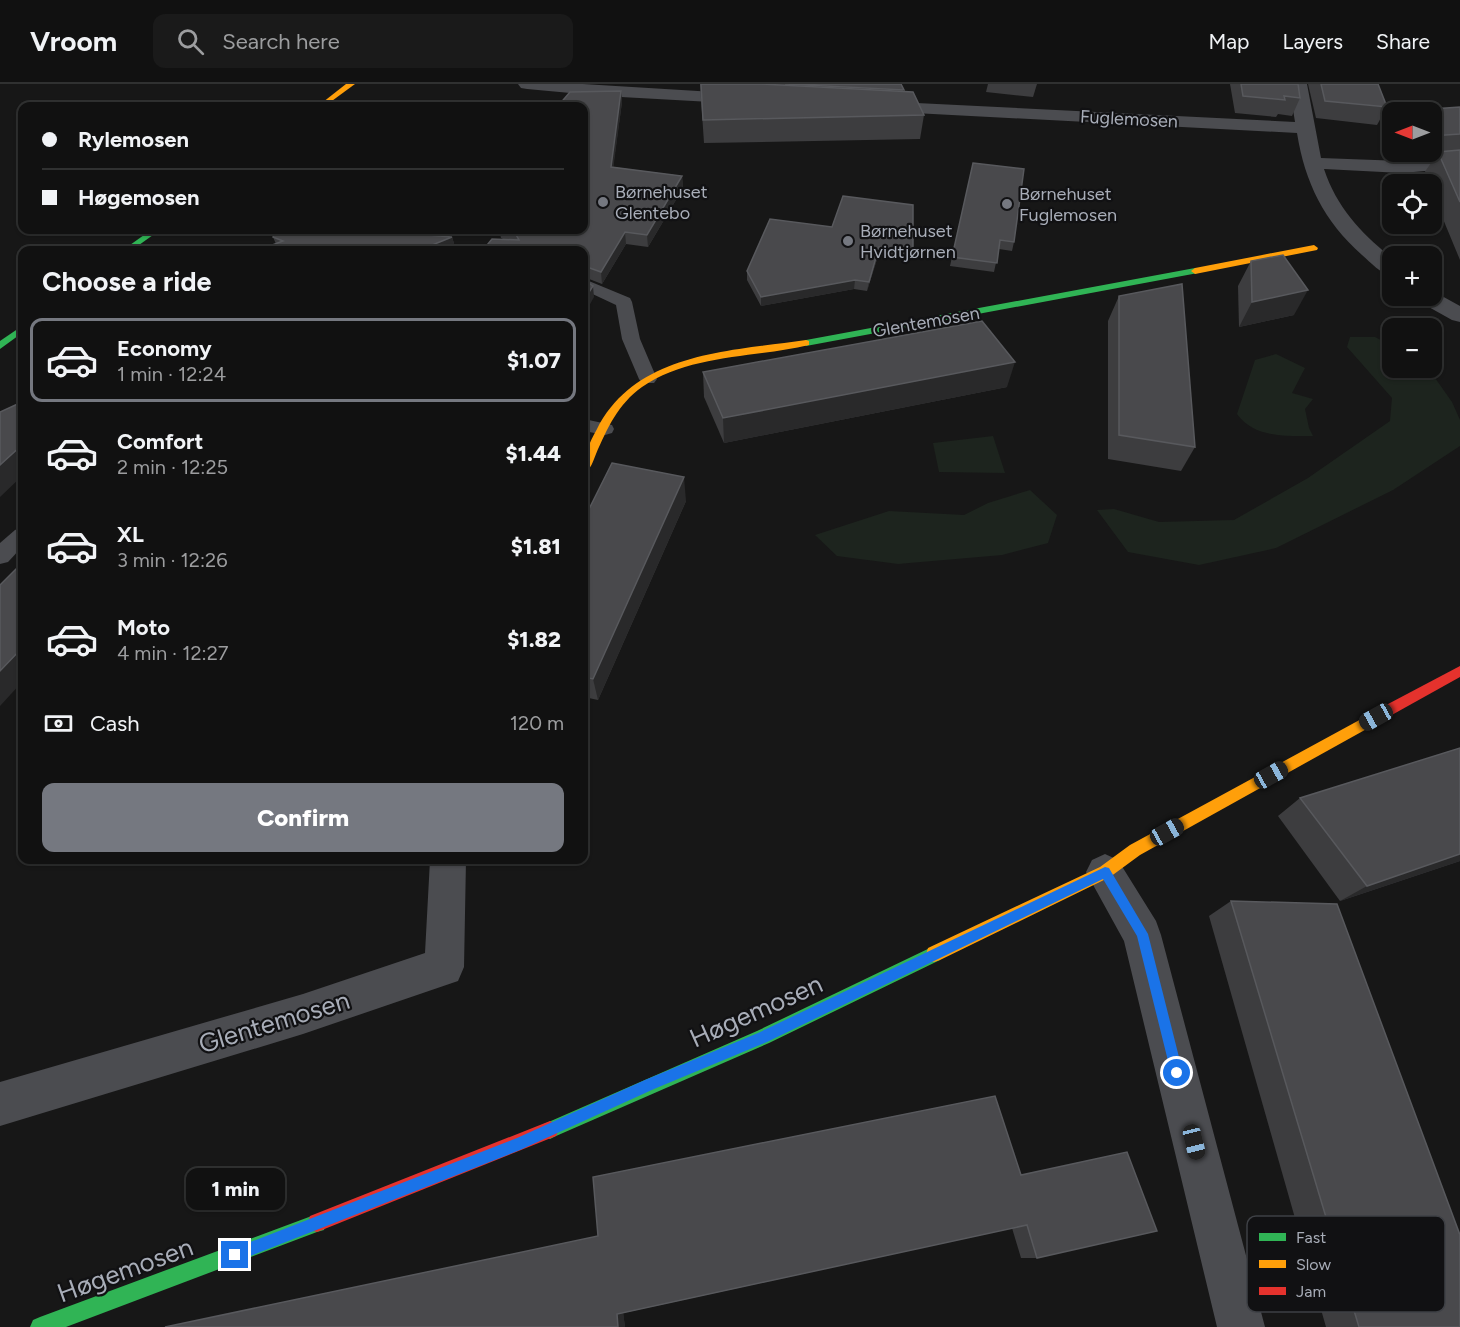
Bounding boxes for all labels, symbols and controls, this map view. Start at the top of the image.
search box [153,14,573,68]
text: Vroom [30,24,117,58]
icon: search [174,25,207,58]
text: Search here [222,28,340,55]
text: Map [1209,29,1249,54]
text: Layers [1282,29,1343,54]
text: Share [1376,29,1430,54]
north arrow [1382,102,1442,162]
map controls [1382,102,1442,378]
street label: Fuglemosen [1079,105,1179,133]
text: Rylemosen [78,126,189,153]
button: locate [1382,174,1442,234]
place label: Børnehuset Glentebo [615,181,708,224]
place label: Børnehuset Fuglemosen [1019,183,1117,226]
text: Høgemosen [78,184,200,211]
marker: Børnehuset Glentebo [596,195,610,209]
marker: Børnehuset Fuglemosen [1000,197,1014,211]
place label: Børnehuset Hvidtjørnen [860,220,956,263]
marker: Børnehuset Hvidtjørnen [841,234,855,248]
button: + [1382,246,1442,306]
text: Choose a ride [42,265,211,298]
street label: Glentemosen [871,302,981,342]
button: − [1382,318,1442,378]
icon: car [45,333,99,387]
text: Economy [117,335,212,362]
text: $1.07 [507,347,561,374]
text: 1 min · 12:24 [117,362,226,386]
icon: car [45,426,99,480]
text: Comfort [117,428,203,455]
text: $1.44 [506,440,561,467]
text: 2 min · 12:25 [117,455,228,479]
icon: car [45,519,99,573]
text: XL [117,521,144,548]
text: $1.81 [511,533,561,560]
text: 3 min · 12:26 [117,548,228,572]
icon: car [45,612,99,666]
text: Moto [117,614,170,641]
text: $1.82 [507,626,561,653]
text: 4 min · 12:27 [117,641,229,665]
car [1356,700,1396,734]
icon: cash [42,707,75,740]
text: Cash [90,710,140,737]
text: 120 m [510,711,564,735]
car [1251,758,1291,792]
button: Confirm [42,783,564,852]
car [1147,815,1187,849]
street label: Høgemosen [685,967,827,1055]
street label: Glentemosen [195,984,353,1060]
route start [1163,1059,1190,1086]
car [1181,1122,1207,1162]
callout: 1 min [186,1168,284,1210]
text: 1 min [212,1177,259,1201]
legend [1247,1216,1445,1312]
text: Fast [1296,1228,1326,1247]
street label: Høgemosen [53,1231,197,1309]
route end [221,1241,248,1268]
text: Slow [1296,1255,1331,1274]
text: Jam [1296,1282,1326,1301]

